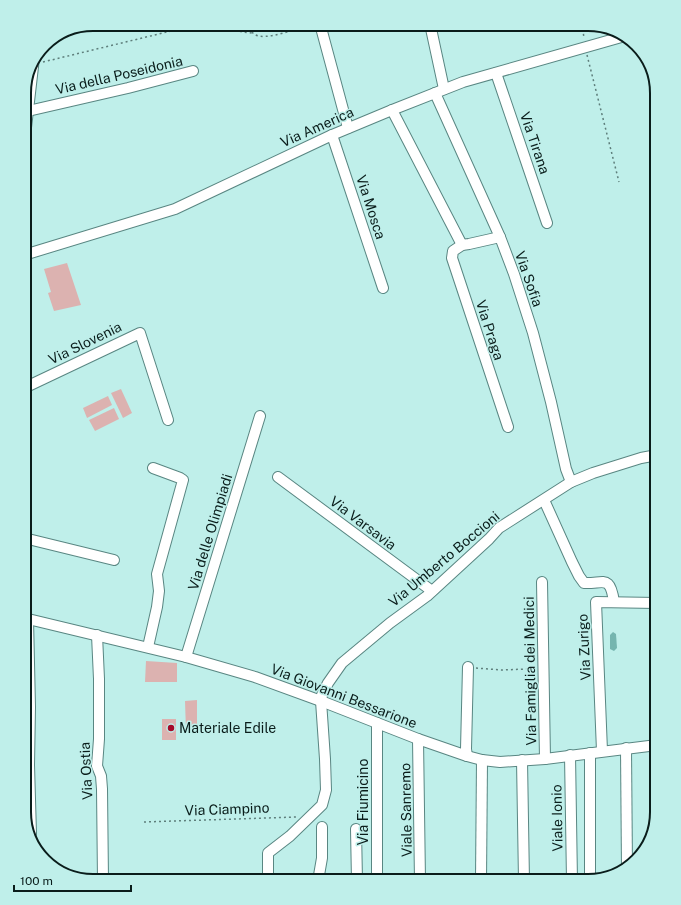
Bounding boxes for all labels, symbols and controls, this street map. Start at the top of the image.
street label: Via della Poseidonia [54,53,184,97]
street label: Via America [278,104,356,150]
street label: Via Tirana [517,110,553,176]
street label: Via Mosca [353,173,389,241]
street label: Via Sofia [512,249,546,309]
street label: Via Praga [473,298,507,362]
street label: Via Slovenia [46,318,124,368]
street label: Via delle Olimpiadi [185,472,235,592]
street label: Via Varsavia [327,493,399,553]
street label: Via Umberto Boccioni [385,508,503,610]
street label: Via Famiglia dei Medici [521,596,539,746]
street label: Via Zurigo [574,613,594,681]
street label: Via Giovanni Bessarione [269,661,419,731]
place label: Materiale Edile [179,720,276,736]
marker: Materiale Edile [166,723,176,733]
street label: Via Ostia [76,742,96,800]
street label: Via Fiumicino [355,759,371,845]
street label: Viale Sanremo [397,763,415,857]
street label: Viale Ionio [548,784,566,852]
street label: Via Ciampino [184,800,270,818]
scale bar [14,867,131,893]
text: 100 m [20,874,53,888]

